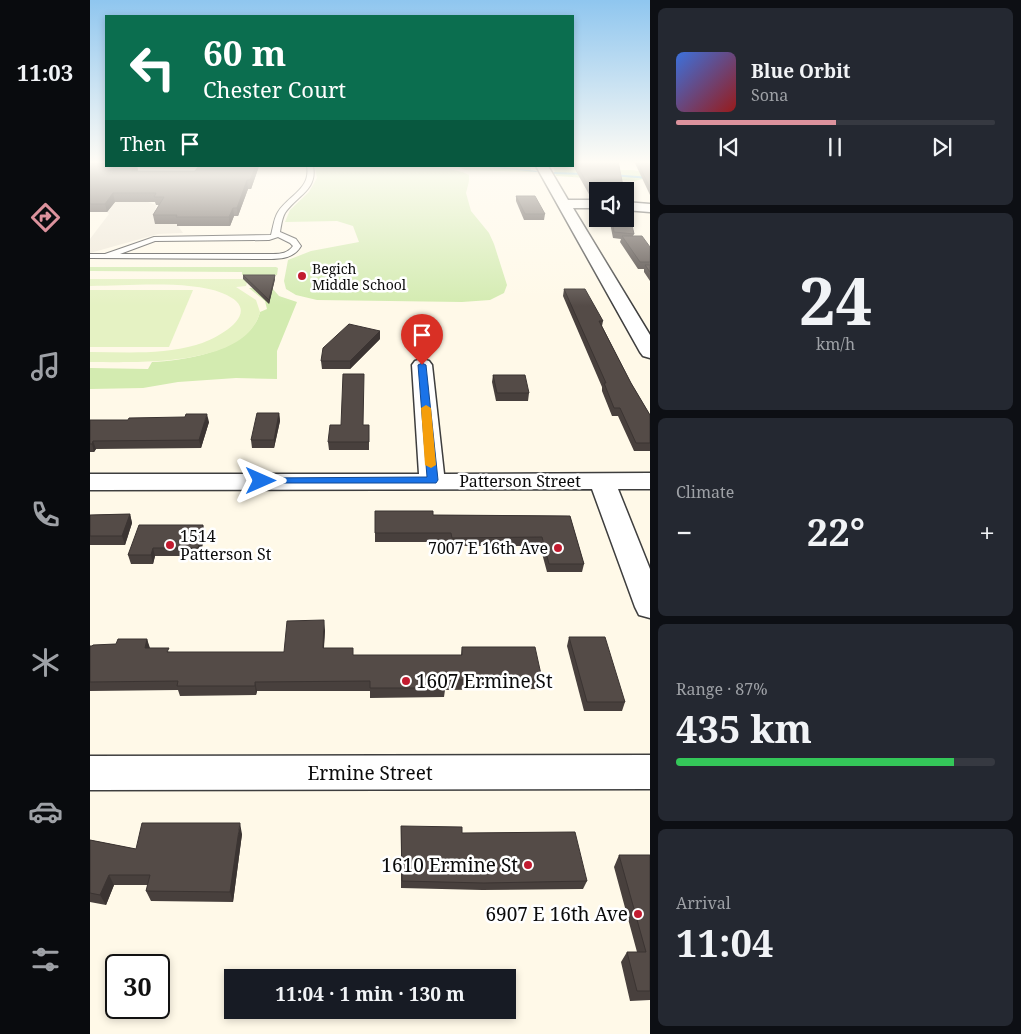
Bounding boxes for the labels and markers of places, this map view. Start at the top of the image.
place label: Begich Middle School [312,259,407,294]
marker: Begich Middle School [296,270,308,282]
pin [401,314,443,365]
place label: 1514 Patterson St [180,525,272,565]
place label: 7007 E 16th Ave [428,537,548,559]
marker: 1514 Patterson St [164,539,176,551]
marker: 7007 E 16th Ave [552,542,564,554]
place label: 1607 Ermine St [416,668,553,694]
marker: 1607 Ermine St [400,675,412,687]
place label: 1610 Ermine St [381,852,518,878]
marker: 1610 Ermine St [522,859,534,871]
place label: 6907 E 16th Ave [485,901,628,927]
marker: 6907 E 16th Ave [632,908,644,920]

